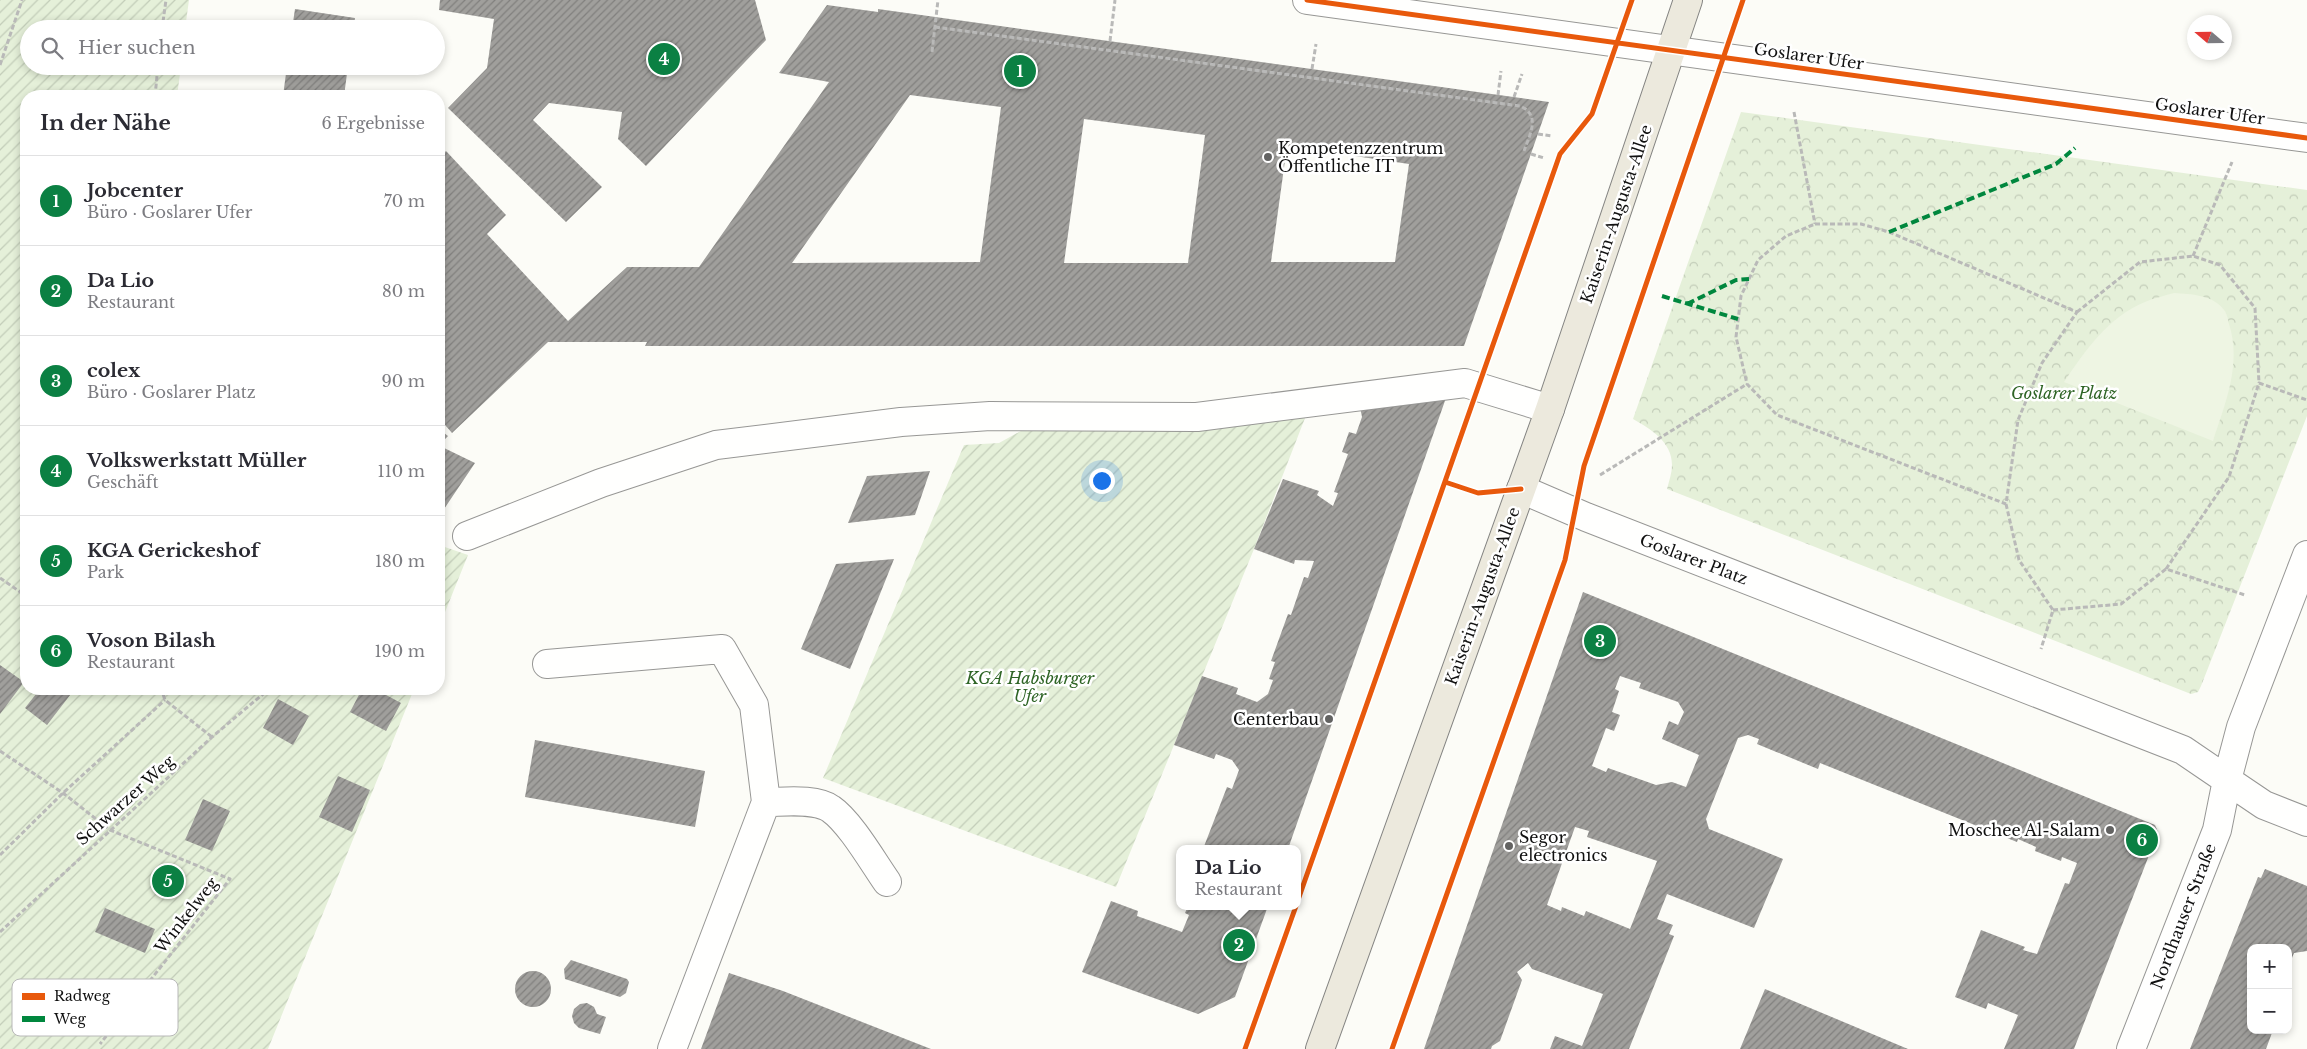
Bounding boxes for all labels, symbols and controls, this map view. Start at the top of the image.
north arrow [2187,15,2232,60]
search box [20,20,445,75]
icon: search [38,34,66,62]
text: Hier suchen [78,36,196,59]
street label: Goslarer Ufer [1753,38,1866,74]
pin: 4 [648,40,680,78]
pin: 1 [1004,52,1036,90]
street label: Goslarer Ufer [2154,93,2267,129]
text: In der Nähe [40,110,171,136]
text: 6 Ergebnisse [322,113,425,133]
street label: Kaiserin-Augusta-Allee [1576,122,1656,306]
place label: Kompetenzzentrum Öffentliche IT [1278,138,1444,176]
marker: Kompetenzzentrum Öffentliche IT [1262,151,1274,163]
text: Jobcenter [87,179,183,202]
text: 1 [53,191,59,211]
text: 70 m [384,191,425,211]
text: Büro · Goslarer Ufer [87,202,252,222]
text: Da Lio [87,269,154,292]
text: 2 [51,281,61,301]
text: 80 m [382,281,425,301]
text: Restaurant [87,292,175,312]
text: colex [87,359,140,382]
text: 3 [51,371,61,391]
text: 90 m [382,371,425,391]
text: Büro · Goslarer Platz [87,382,256,402]
park label: Goslarer Platz [2011,383,2117,403]
text: Volkswerkstatt Müller [87,449,307,472]
text: 4 [51,461,61,481]
text: 110 m [378,461,425,481]
your location [1089,468,1115,494]
text: Geschäft [87,472,158,492]
street label: Kaiserin-Augusta-Allee [1440,504,1524,688]
street label: Goslarer Platz [1637,529,1751,589]
text: KGA Gerickeshof [87,539,259,562]
text: 5 [51,551,61,571]
text: 180 m [375,551,425,571]
text: Park [87,562,124,582]
pin: 3 [1584,622,1616,660]
text: Voson Bilash [87,629,216,652]
text: 6 [51,641,61,661]
text: 190 m [374,641,425,661]
text: Restaurant [87,652,175,672]
park label: KGA Habsburger Ufer [965,668,1095,706]
place label: Centerbau [1233,709,1319,729]
marker: Centerbau [1323,713,1335,725]
street label: Schwarzer Weg [72,750,178,849]
place label: Moschee Al-Salam [1948,820,2100,840]
pin: 6 [2126,821,2158,859]
marker: Moschee Al-Salam [2104,824,2116,836]
place label: Segor electronics [1519,827,1607,865]
marker: Segor electronics [1503,840,1515,852]
street label: Nordhauser Straße [2146,840,2220,992]
popup [1176,845,1301,910]
text: Da Lio [1194,856,1261,879]
pin: 5 [152,862,184,900]
street label: Winkelweg [150,873,222,958]
text: Restaurant [1194,879,1283,899]
pin: 2 [1223,926,1255,964]
map controls [2247,944,2292,1034]
button: + [2247,944,2292,989]
legend [12,979,178,1036]
text: Radweg [54,987,111,1005]
button: − [2247,989,2292,1034]
text: Weg [53,1010,86,1028]

